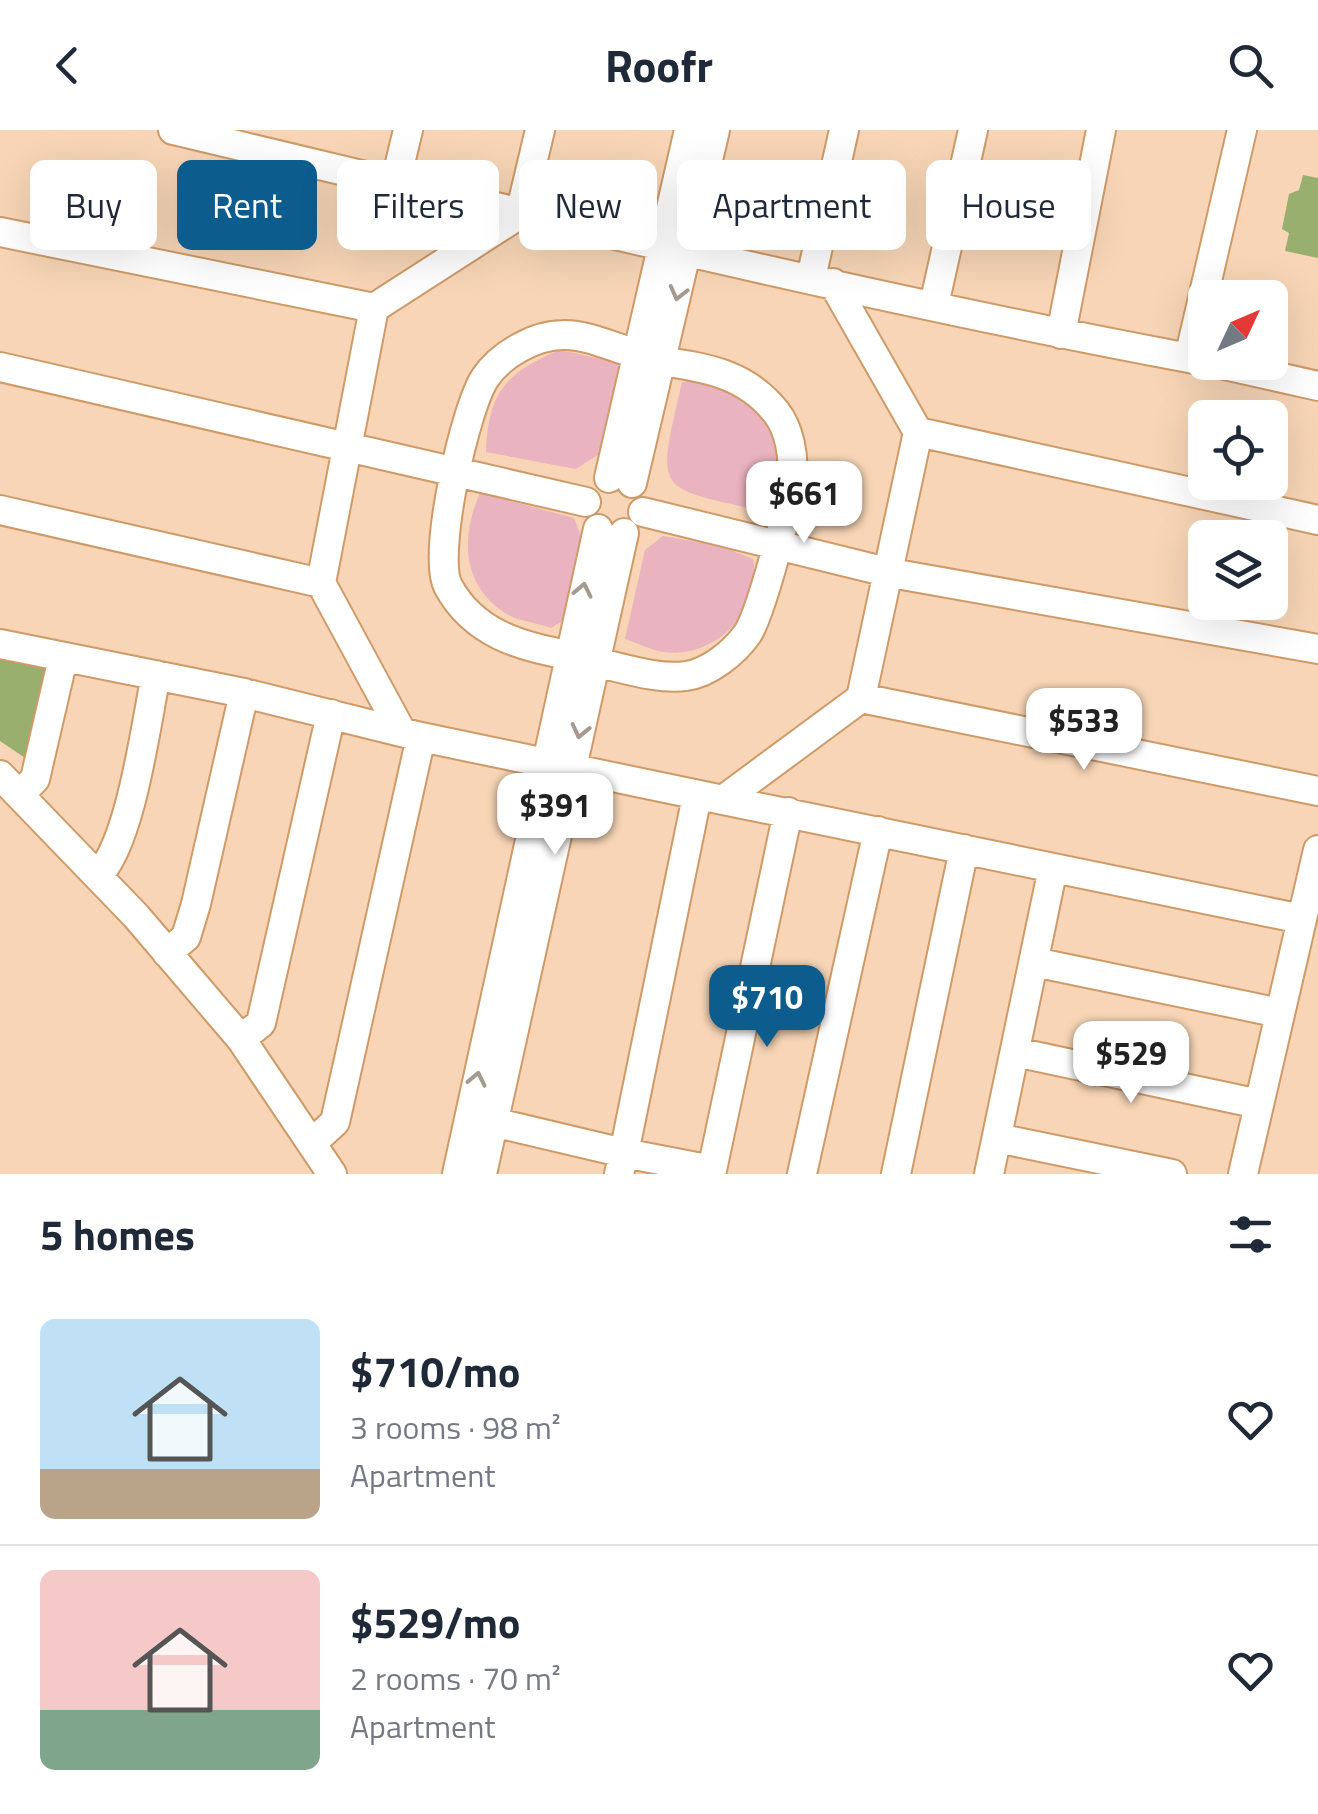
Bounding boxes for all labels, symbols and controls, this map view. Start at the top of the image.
text: Roofr [605,31,713,99]
icon: back [40,38,95,93]
icon: search [1223,38,1278,93]
chip: Buy [30,160,157,250]
chip: Rent [177,160,317,250]
chip: Filters [337,160,499,250]
chip: New [519,160,657,250]
chip: Apartment [677,160,906,250]
chip: House [926,160,1091,250]
north arrow [1188,280,1288,380]
map controls [1188,280,1288,620]
one-way arrow [669,284,690,301]
button: locate [1188,400,1288,500]
pin: $661 [745,461,863,546]
text: $661 [768,469,840,517]
button: layers [1188,520,1288,620]
one-way arrow [572,582,593,599]
pin: $533 [1025,688,1143,773]
text: $533 [1048,696,1120,744]
one-way arrow [571,722,592,739]
pin: $391 [496,773,614,858]
text: $391 [519,781,591,829]
pin: $710 [708,965,826,1050]
text: $710 [731,973,803,1021]
pin: $529 [1072,1021,1190,1106]
text: $529 [1095,1029,1167,1077]
one-way arrow [466,1071,487,1088]
text: 5 homes [40,1202,195,1266]
icon: filters [1223,1207,1278,1262]
text: $710/mo [350,1339,520,1403]
icon: home [120,1359,240,1479]
icon: heart [1223,1392,1278,1447]
text: 3 rooms · 98 m² [350,1403,561,1451]
text: Apartment [350,1451,496,1499]
text: $529/mo [350,1590,520,1654]
icon: home [120,1610,240,1730]
icon: heart [1223,1643,1278,1698]
text: 2 rooms · 70 m² [350,1654,561,1702]
text: Apartment [350,1702,496,1750]

